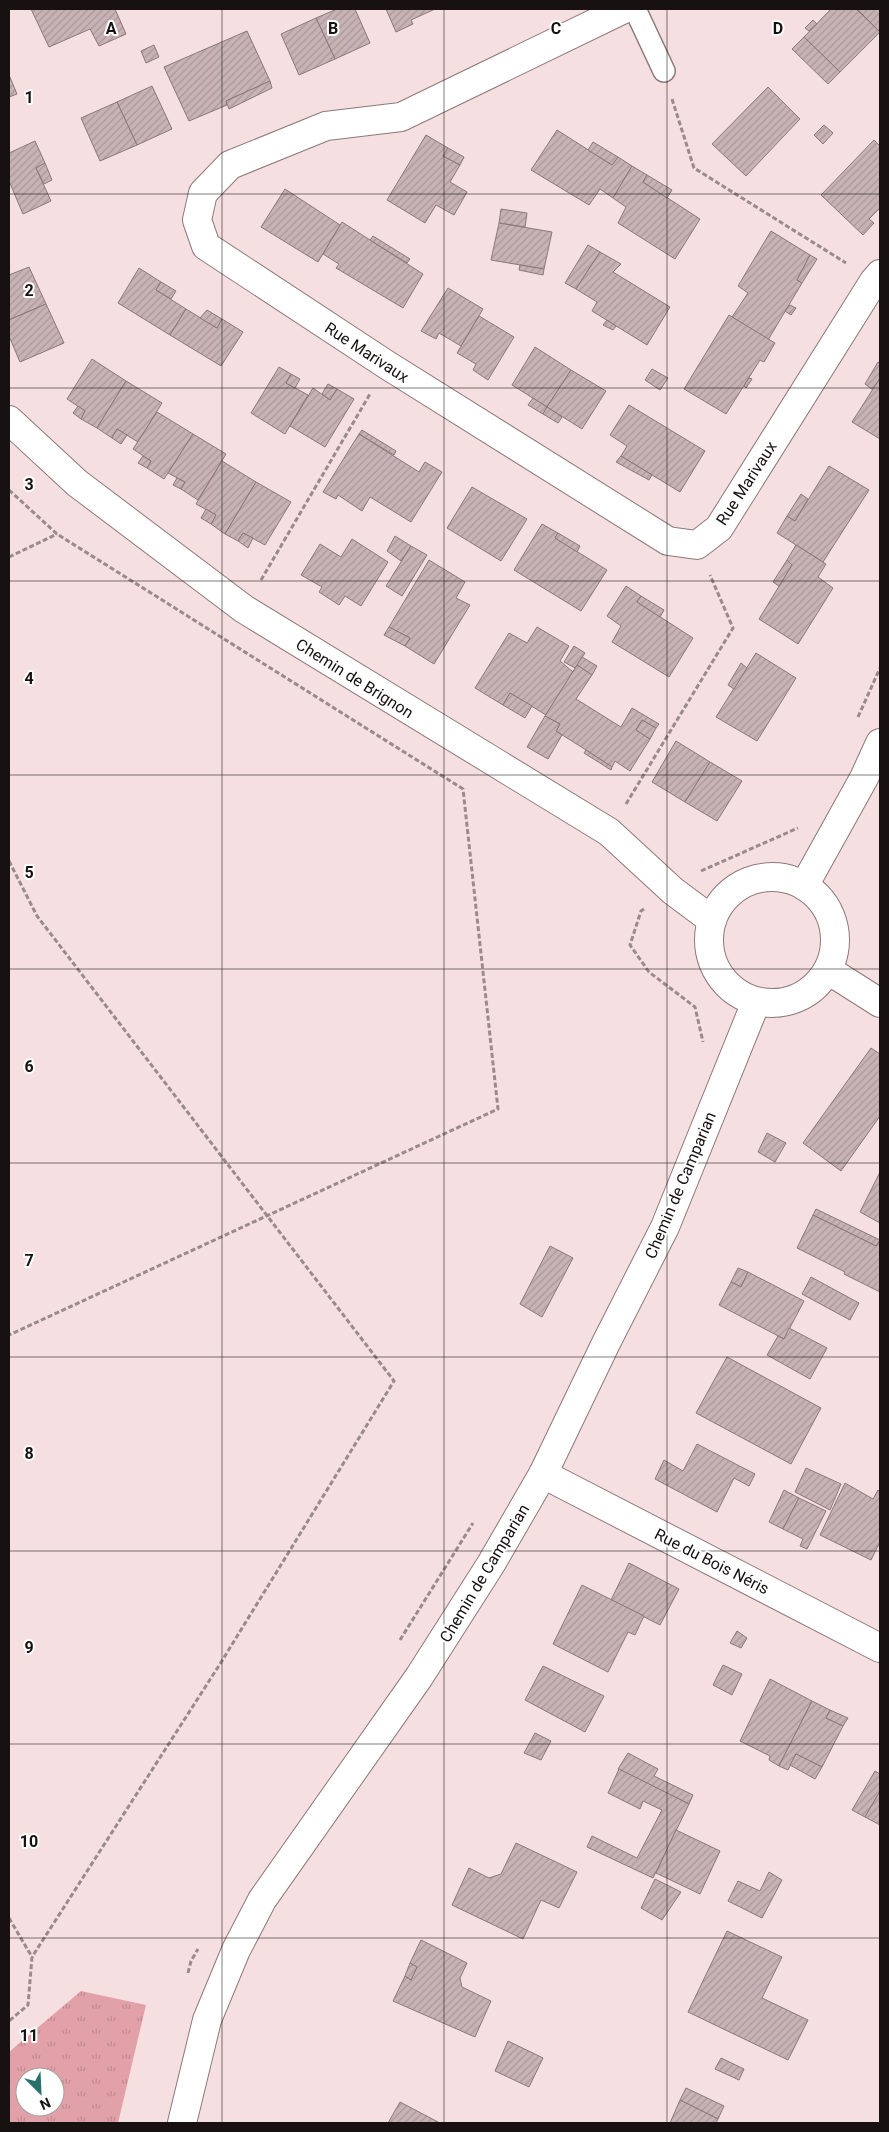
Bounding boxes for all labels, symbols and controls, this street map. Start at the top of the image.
text: A [106,19,117,38]
text: B [328,19,338,38]
text: C [551,19,561,38]
text: D [773,19,783,38]
text: 1 [24,88,34,107]
text: 2 [24,281,34,300]
street label: Rue Marivaux [321,318,412,387]
street label: Rue Marivaux [712,438,781,529]
text: 3 [24,475,34,494]
street label: Chemin de Brignon [292,635,417,722]
text: 4 [24,669,34,688]
text: 5 [24,863,34,882]
text: 6 [24,1057,34,1076]
street label: Chemin de Camparian [641,1109,720,1261]
text: 7 [24,1251,34,1270]
text: 8 [24,1444,34,1463]
street label: Chemin de Camparian [436,1501,533,1646]
street label: Rue du Bois Néris [651,1524,772,1598]
text: 9 [24,1638,34,1657]
text: 10 [20,1832,38,1851]
text: 11 [20,2026,38,2045]
north arrow [15,2067,65,2117]
text: N [38,2095,53,2113]

